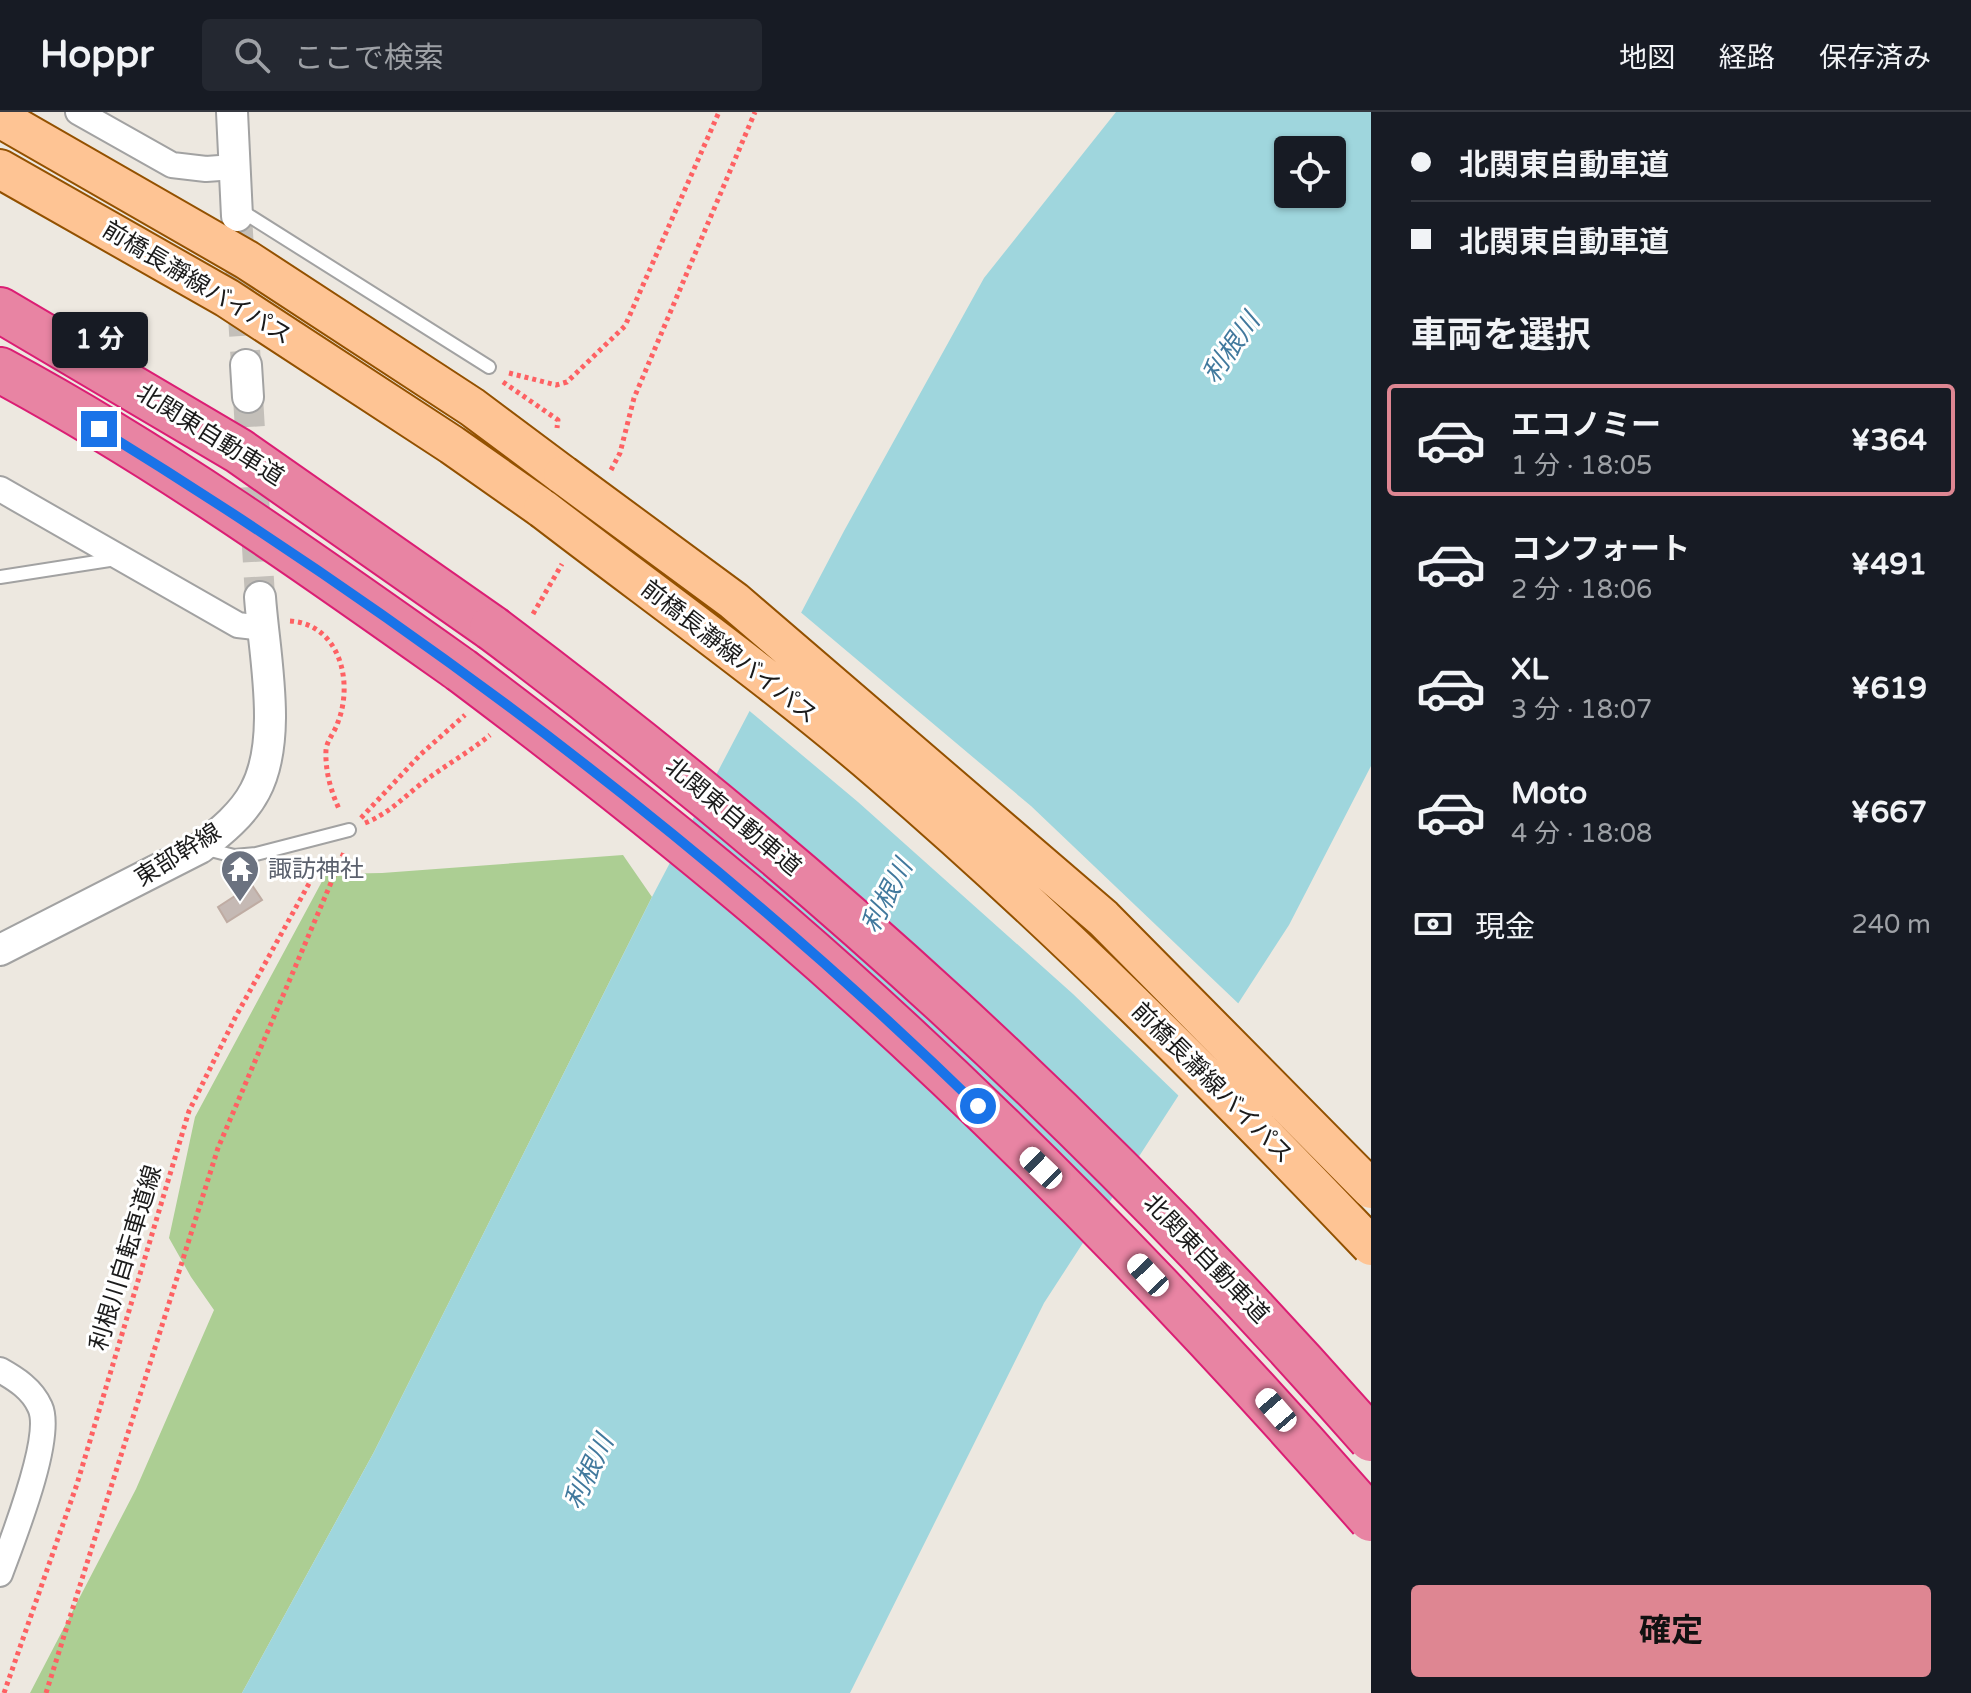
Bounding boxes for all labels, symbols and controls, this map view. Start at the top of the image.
search box [202,19,762,91]
text: Hoppr [40,32,154,78]
icon: search [230,33,274,77]
text: ここで検索 [294,40,444,77]
text: 地図 [1619,41,1675,75]
text: 経路 [1719,41,1775,75]
text: 保存済み [1819,41,1931,75]
map controls [1274,136,1346,208]
button: locate [1274,136,1346,208]
text: 北関東自動車道 [1459,147,1669,184]
street label: 前橋長瀞線バイパス [97,215,297,351]
text: 北関東自動車道 [1459,224,1669,261]
water label: 利根川 [1196,305,1268,389]
callout: 1 分 [51,313,147,369]
text: 車両を選択 [1411,314,1591,357]
text: 1 分 [75,324,125,355]
street label: 北関東自動車道 [131,378,289,492]
icon: car [1415,404,1487,476]
text: エコノミー [1511,407,1661,444]
route end [81,411,117,447]
text: ¥364 [1851,422,1927,459]
text: 1 分 · 18:05 [1511,450,1652,481]
icon: car [1415,528,1487,600]
text: コンフォート [1511,531,1690,568]
text: ¥491 [1851,546,1927,583]
street label: 前橋長瀞線バイパス [635,574,823,730]
text: 2 分 · 18:06 [1511,574,1652,605]
text: XL [1511,651,1548,688]
icon: car [1415,652,1487,724]
text: ¥619 [1851,670,1927,707]
text: 3 分 · 18:07 [1511,694,1652,725]
street label: 北関東自動車道 [659,752,807,882]
text: Moto [1511,775,1587,812]
icon: car [1415,776,1487,848]
text: ¥667 [1851,794,1927,831]
street label: 東部幹線 [130,817,226,893]
text: 4 分 · 18:08 [1511,818,1652,849]
temple icon: 諏訪神社 [219,848,261,903]
water label: 利根川 [855,852,920,938]
place label: 諏訪神社 [268,855,364,884]
icon: cash [1411,902,1455,946]
text: 現金 [1475,909,1535,946]
text: 240 m [1851,909,1931,940]
street label: 前橋長瀞線バイパス [1126,997,1298,1169]
route start [960,1088,996,1124]
car [1015,1143,1067,1193]
street label: 利根川自転車道線 [84,1162,168,1354]
street label: 北関東自動車道 [1137,1189,1275,1329]
car [1123,1249,1173,1301]
car [1251,1384,1301,1436]
water label: 利根川 [558,1427,621,1514]
button: 確定 [1411,1585,1931,1677]

